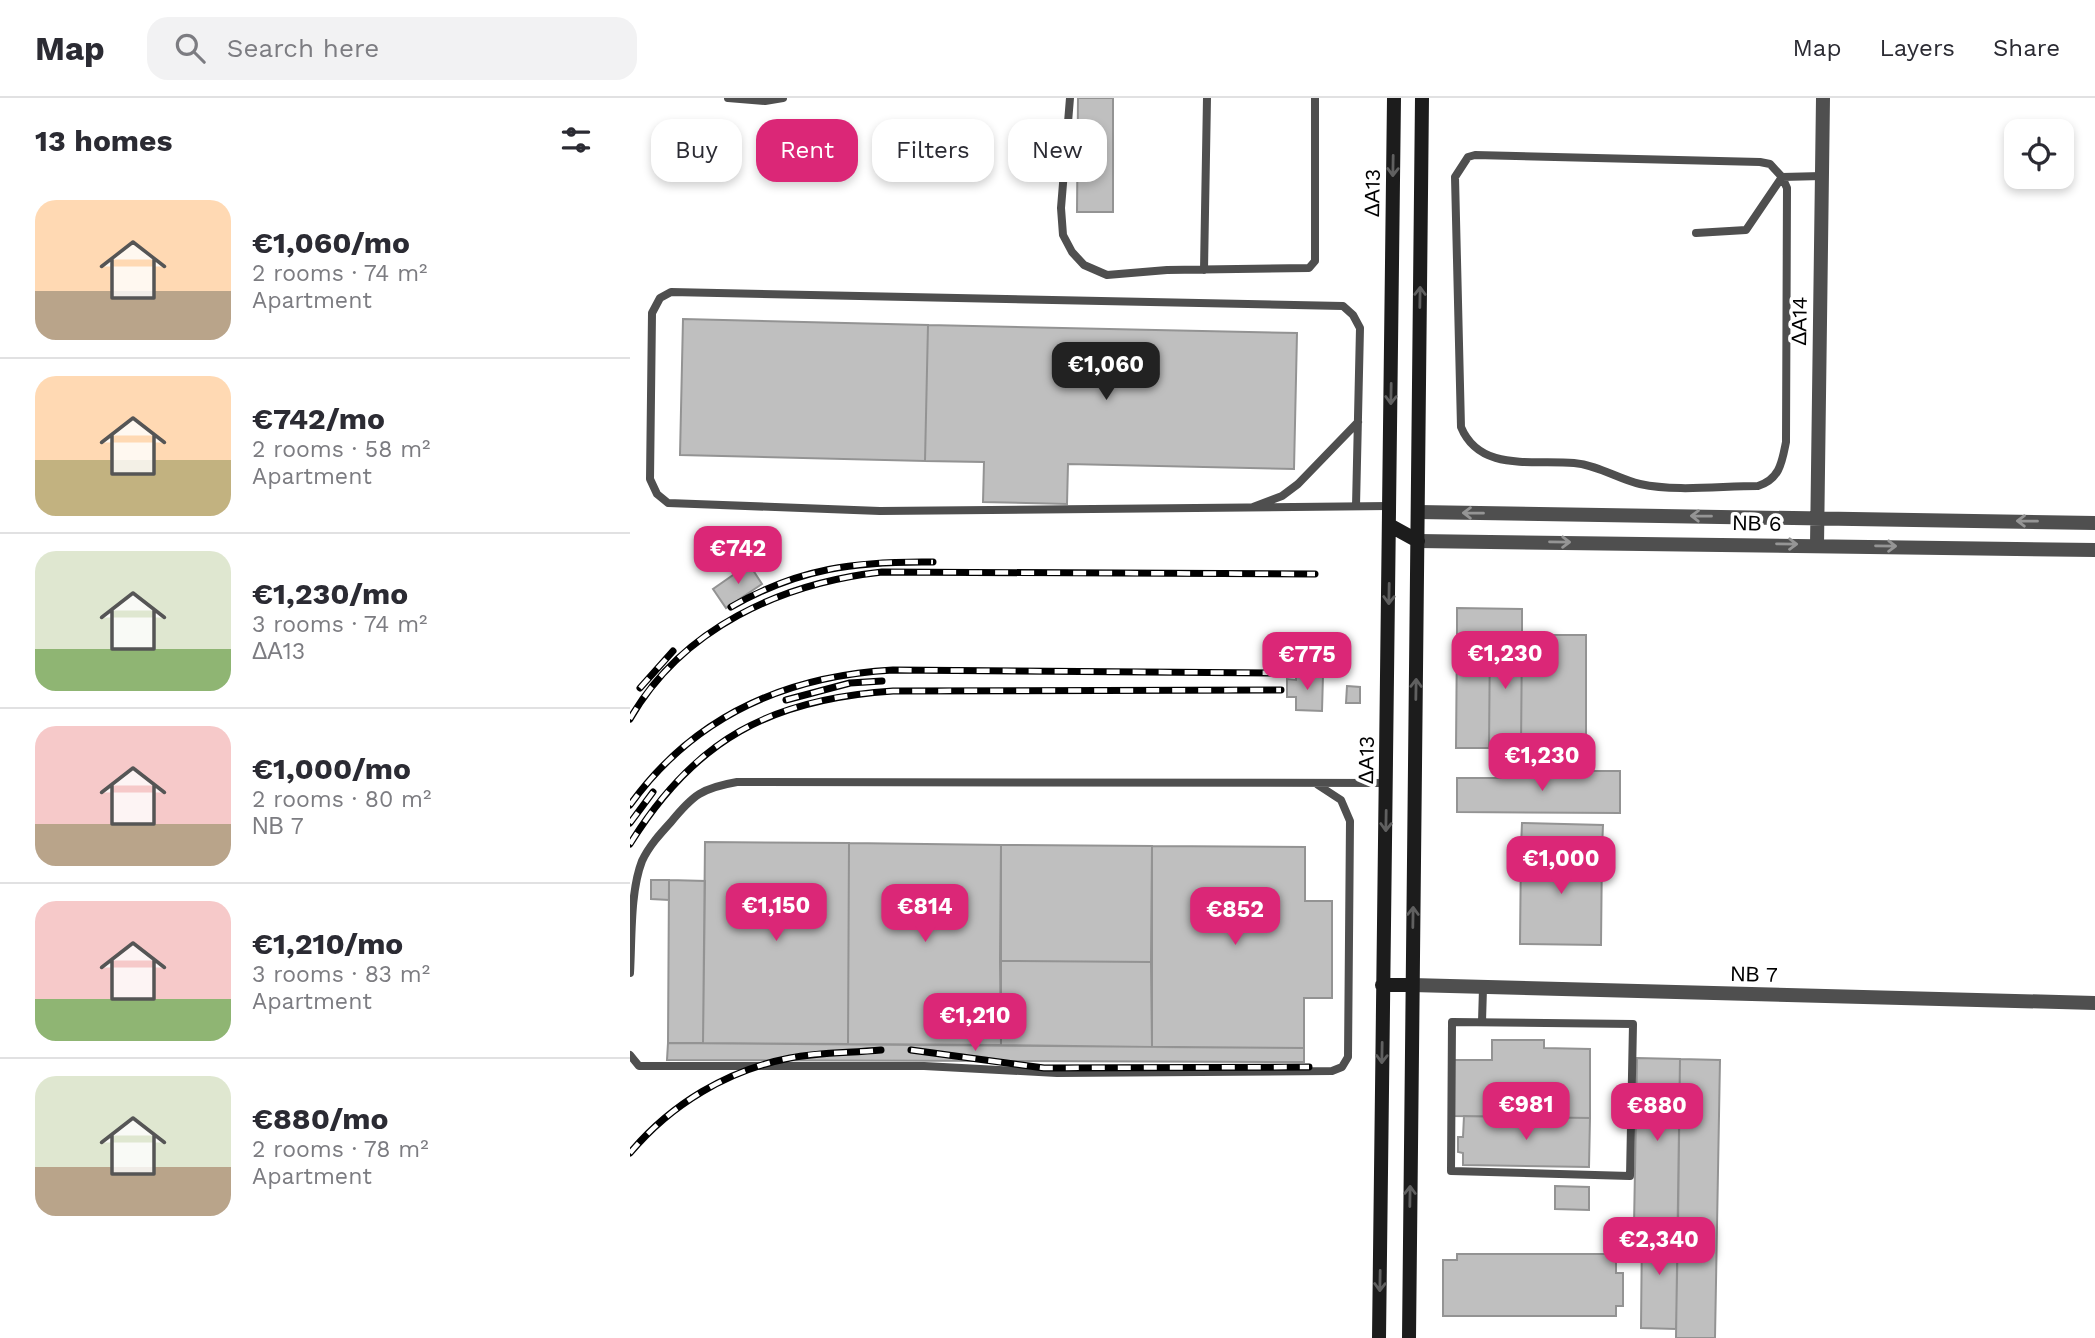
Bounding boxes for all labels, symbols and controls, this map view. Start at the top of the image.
search box [147,17,637,80]
text: Map [35,29,105,68]
icon: search [171,29,209,67]
text: Search here [227,33,379,63]
text: Map [1793,34,1841,62]
text: Layers [1879,34,1955,62]
text: Share [1993,34,2060,62]
chip: Buy [651,119,742,182]
chip: Rent [756,119,858,182]
chip: Filters [872,119,994,182]
chip: New [1008,119,1107,182]
map controls [2004,119,2074,189]
button: locate [2004,119,2074,189]
icon: filters [557,121,595,159]
text: 13 homes [35,123,172,158]
one-way arrow [1386,154,1400,177]
street label: ΔΑ13 [1359,169,1385,217]
text: €1,060/mo [252,225,410,260]
icon: home [91,228,175,312]
text: 2 rooms · 74 m² [252,260,427,287]
one-way arrow [1413,286,1427,309]
text: Apartment [252,287,372,314]
street label: ΔΑ14 [1786,296,1812,346]
pin: €1,060 [1049,342,1163,402]
text: €1,060 [1068,351,1144,378]
one-way arrow [1384,382,1397,405]
text: €742/mo [252,401,385,436]
icon: home [91,404,175,488]
text: 2 rooms · 58 m² [252,436,431,463]
text: Apartment [252,463,372,490]
one-way arrow [1462,506,1485,520]
one-way arrow [1689,509,1712,522]
street label: ΝΒ 6 [1732,510,1782,536]
one-way arrow [2016,515,2039,528]
pin: €742 [697,526,779,586]
text: €742 [710,535,766,562]
one-way arrow [1548,535,1571,549]
one-way arrow [1775,538,1798,551]
one-way arrow [1874,539,1897,553]
text: €1,230/mo [252,576,408,611]
icon: home [91,579,175,663]
one-way arrow [1382,582,1395,605]
text: 3 rooms · 74 m² [252,611,427,638]
pin: €775 [1266,632,1348,692]
pin: €1,230 [1448,632,1562,691]
text: ΔΑ13 [252,638,305,665]
text: €1,230 [1468,640,1542,667]
text: €775 [1278,641,1336,668]
one-way arrow [1409,678,1423,701]
pin: €1,230 [1485,734,1599,793]
street label: ΔΑ13 [1353,736,1379,784]
text: €1,230 [1505,742,1579,769]
text: €1,000/mo [252,751,411,786]
icon: home [91,754,175,838]
text: 2 rooms · 80 m² [252,786,431,813]
one-way arrow [1379,809,1392,832]
text: ΝΒ 7 [252,813,304,840]
pin: €1,000 [1504,836,1618,896]
text: €1,000 [1523,845,1599,872]
pin: €1,150 [719,884,833,943]
pin: €814 [884,884,966,944]
pin: €852 [1194,888,1276,947]
text: €1,150 [742,892,810,919]
text: €814 [897,893,953,920]
text: €852 [1206,896,1264,923]
one-way arrow [1406,906,1420,929]
text: €1,210/mo [252,926,403,961]
icon: home [91,929,175,1013]
text: 3 rooms · 83 m² [252,961,430,988]
street label: ΝΒ 7 [1730,961,1778,987]
text: Apartment [252,988,372,1015]
pin: €1,210 [918,993,1032,1053]
text: €1,210 [939,1002,1011,1029]
one-way arrow [1375,1042,1389,1065]
pin: €981 [1485,1082,1567,1142]
pin: €880 [1616,1084,1698,1143]
text: €981 [1499,1091,1553,1118]
text: €880 [1627,1092,1687,1119]
text: €880/mo [252,1101,389,1136]
icon: home [91,1104,175,1188]
text: 2 rooms · 78 m² [252,1136,429,1163]
text: Apartment [252,1163,372,1190]
one-way arrow [1404,1185,1417,1208]
pin: €2,340 [1602,1218,1716,1277]
text: €2,340 [1619,1226,1699,1253]
one-way arrow [1373,1269,1387,1292]

